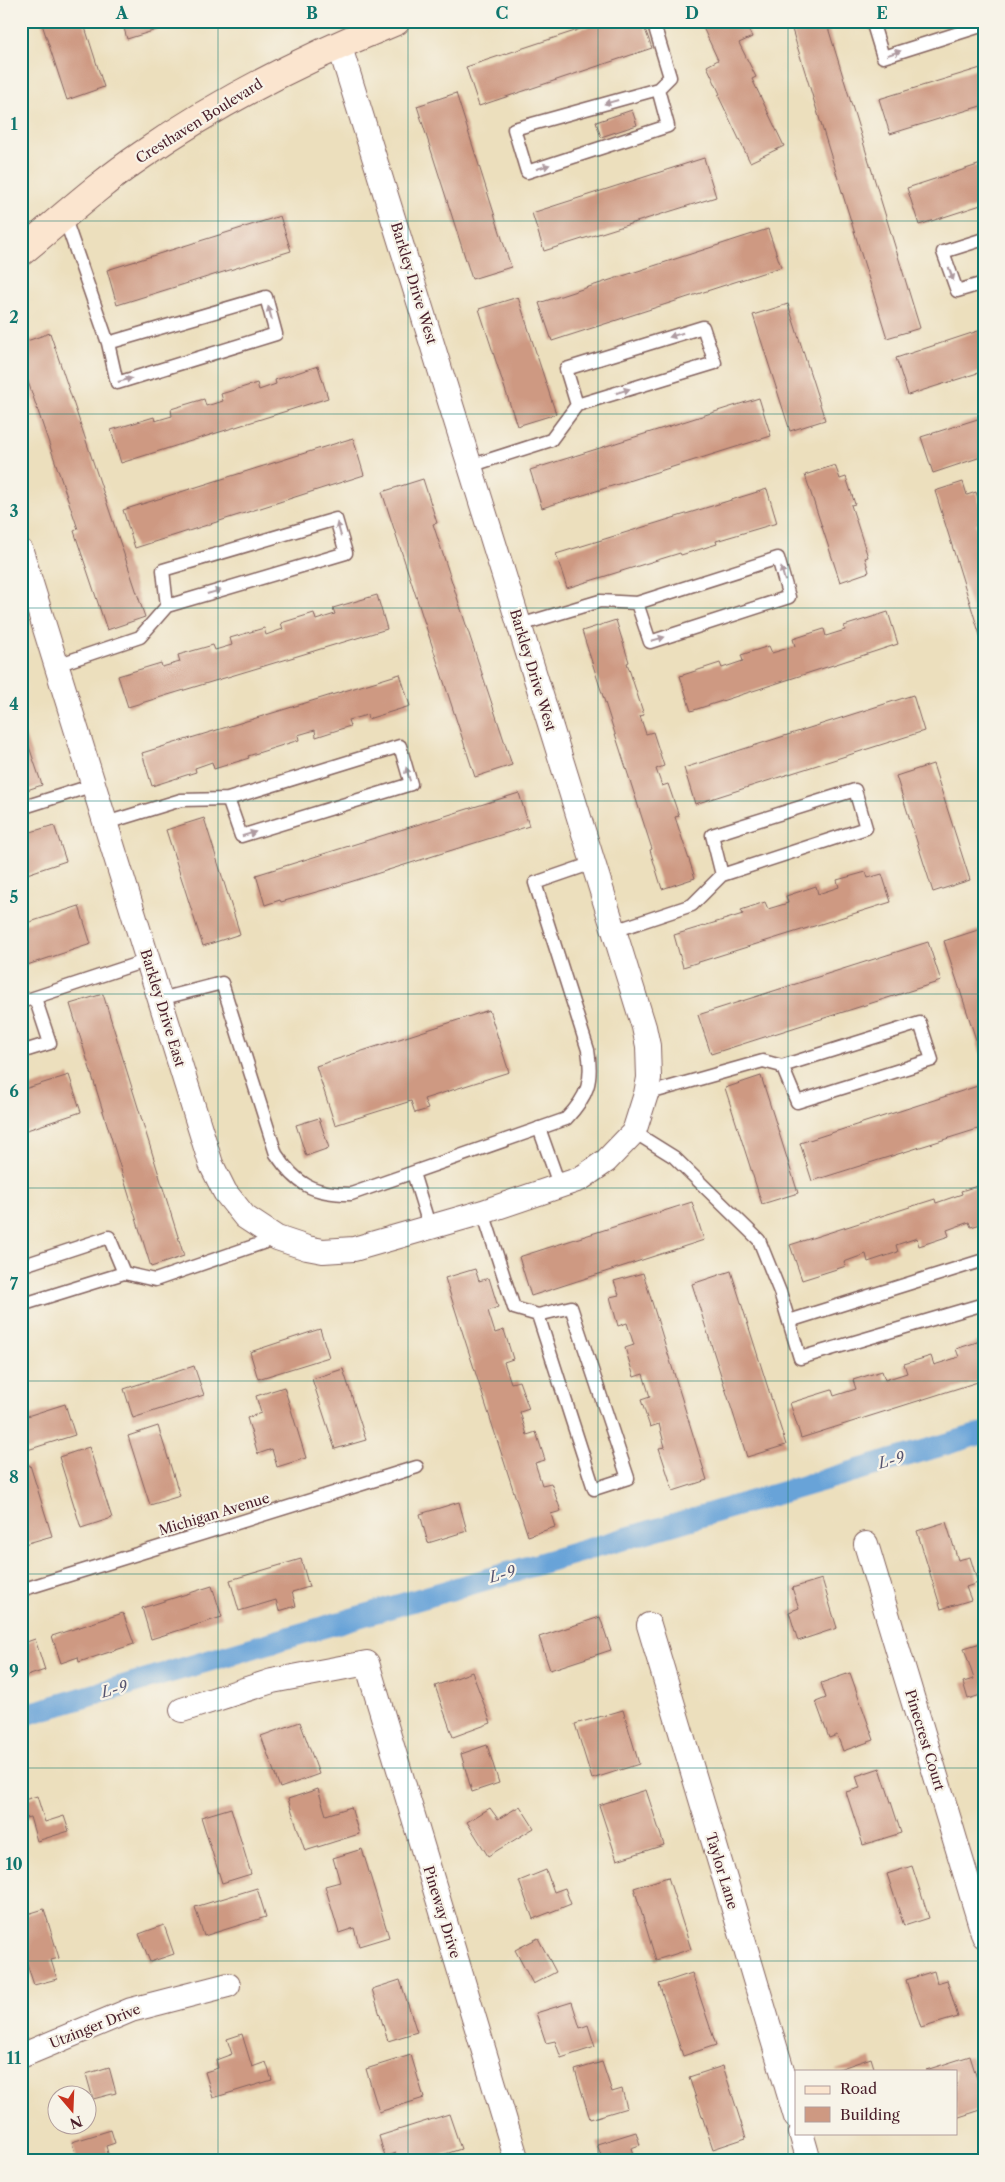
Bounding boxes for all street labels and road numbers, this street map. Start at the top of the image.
street label: Cresthaven Boulevard [132,74,266,167]
street label: Barkley Drive West [387,220,441,346]
street label: Barkley Drive West [506,607,560,733]
street label: Barkley Drive East [137,947,189,1069]
street label: Michigan Avenue [156,1489,272,1539]
street label: Pinecrest Court [901,1687,949,1793]
street label: Taylor Lane [702,1831,742,1912]
street label: Pineway Drive [419,1864,465,1960]
street label: Utzinger Drive [47,2000,143,2052]

